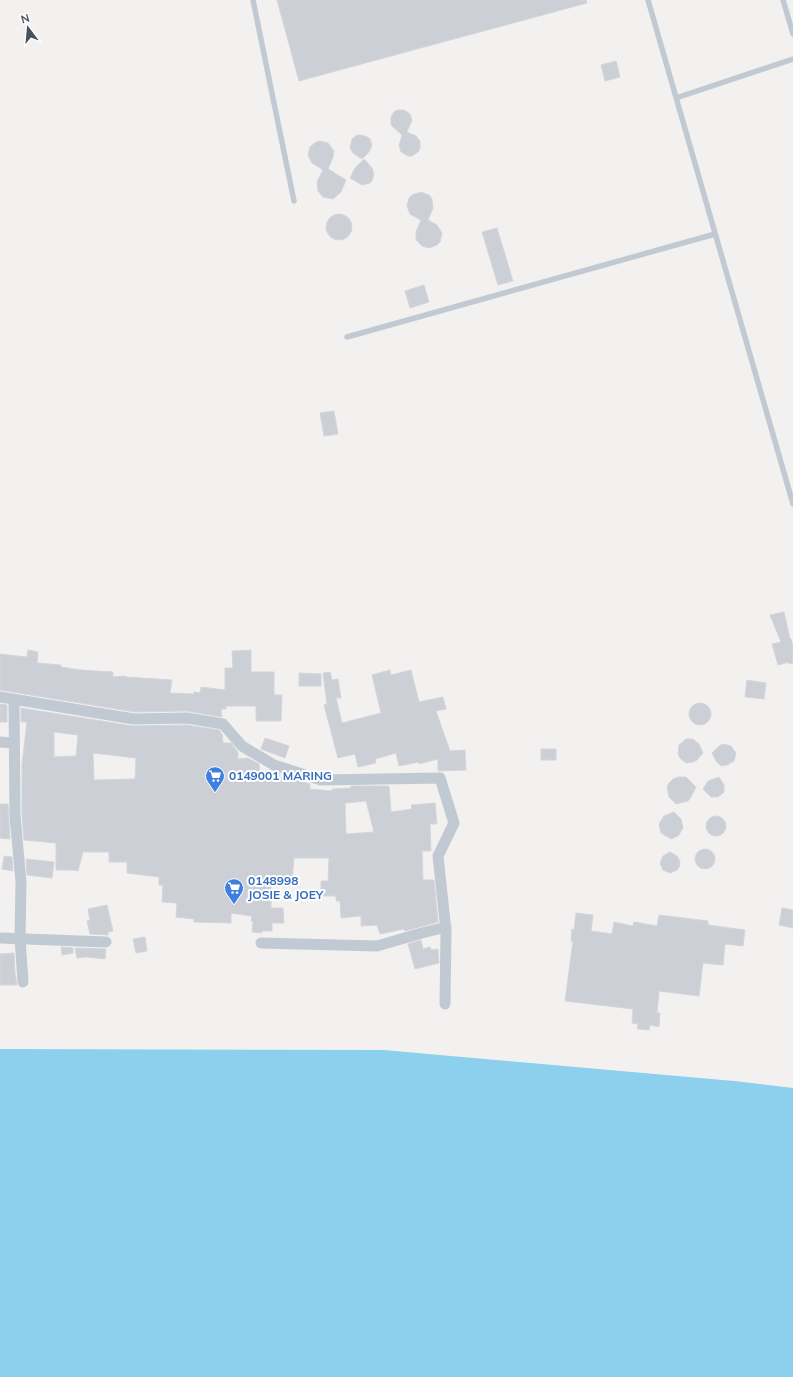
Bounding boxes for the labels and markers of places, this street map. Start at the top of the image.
supermarket icon: 0149001 MARING [204,765,226,793]
place label: 0149001 MARING [229,768,332,783]
place label: 0148998 JOSIE & JOEY [248,873,324,902]
supermarket icon: 0148998 JOSIE & JOEY [223,877,245,905]

